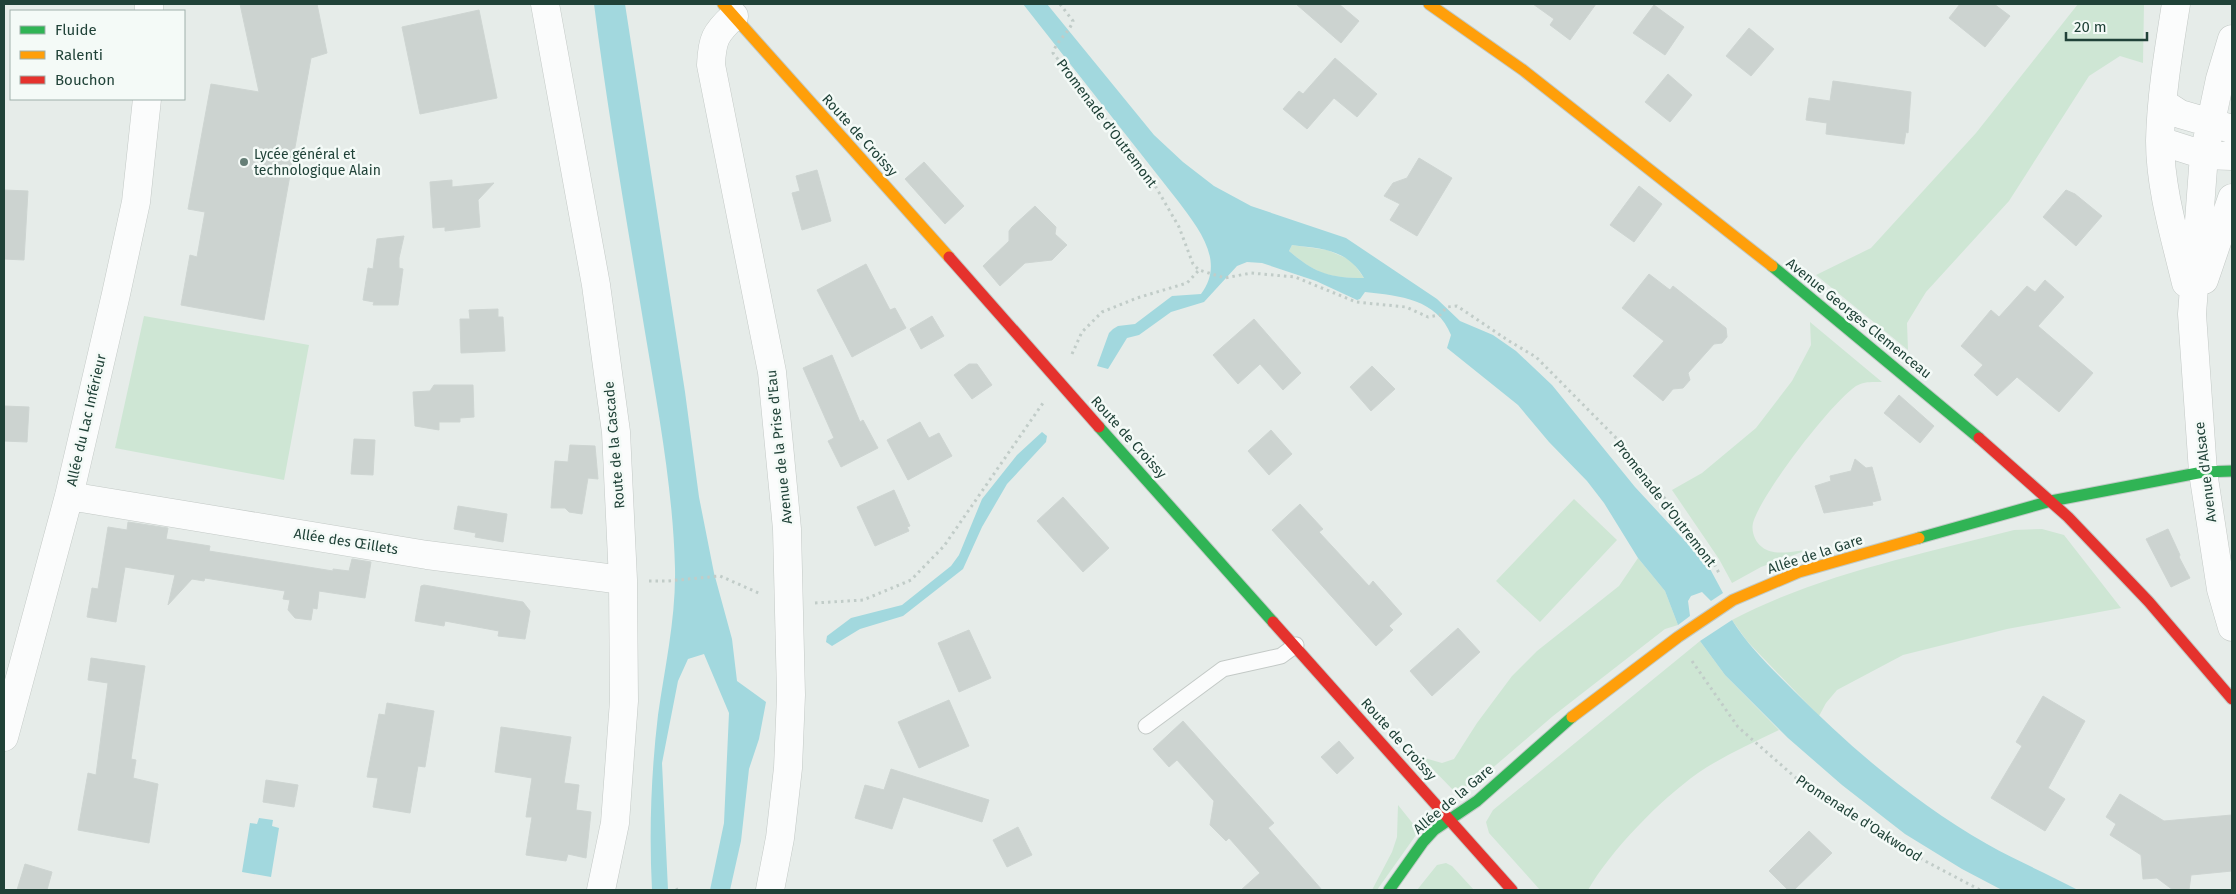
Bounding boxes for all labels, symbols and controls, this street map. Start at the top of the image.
legend [10,10,185,100]
scale bar [2066,10,2147,42]
text: 20 m [2074,18,2107,36]
text: Fluide [55,21,97,39]
text: Ralenti [55,46,103,64]
street label: Promenade d'Outremont [1053,56,1161,192]
text: Bouchon [55,71,115,89]
street label: Route de Croissy [818,91,901,180]
place label: Lycée général et technologique Alain [254,146,381,179]
marker: Lycée général et technologique Alain [238,156,250,168]
street label: Avenue Georges Clemenceau [1783,255,1935,382]
street label: Allée du Lac Inférieur [63,352,110,488]
street label: Avenue de la Prise d'Eau [763,369,796,525]
street label: Route de la Cascade [600,381,629,509]
street label: Route de Croissy [1087,393,1170,482]
street label: Avenue d'Alsace [2191,421,2220,523]
street label: Promenade d'Outremont [1610,436,1720,571]
street label: Allée des Œillets [293,525,400,558]
street label: Allée de la Gare [1765,531,1865,578]
street label: Route de Croissy [1357,695,1440,784]
street label: Allée de la Gare [1410,761,1497,838]
street label: Promenade d'Oakwood [1793,771,1925,866]

